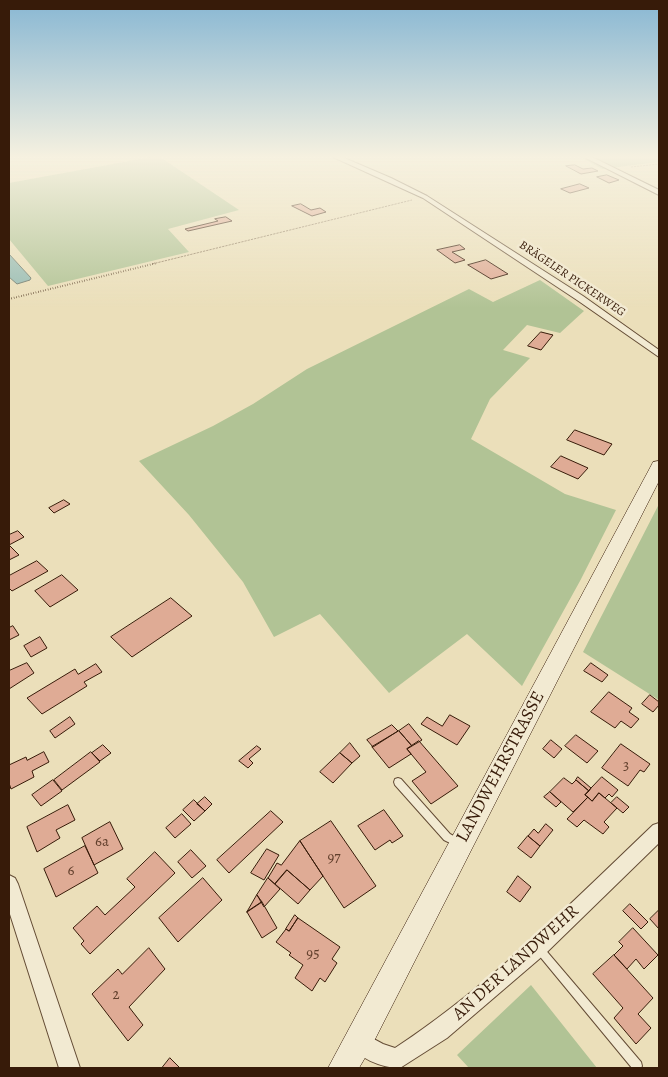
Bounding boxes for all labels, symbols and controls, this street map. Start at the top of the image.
street label: BRÄGELER PICKERWEG [516,238,628,320]
street label: LANDWEHRSTRASSE [452,688,550,846]
house number: 3 [623,757,629,775]
house number: 6a [95,833,109,851]
house number: 97 [327,849,341,867]
house number: 6 [68,862,74,880]
street label: AN DER LANDWEHR [449,901,583,1025]
house number: 95 [306,945,320,963]
house number: 2 [112,986,120,1004]

